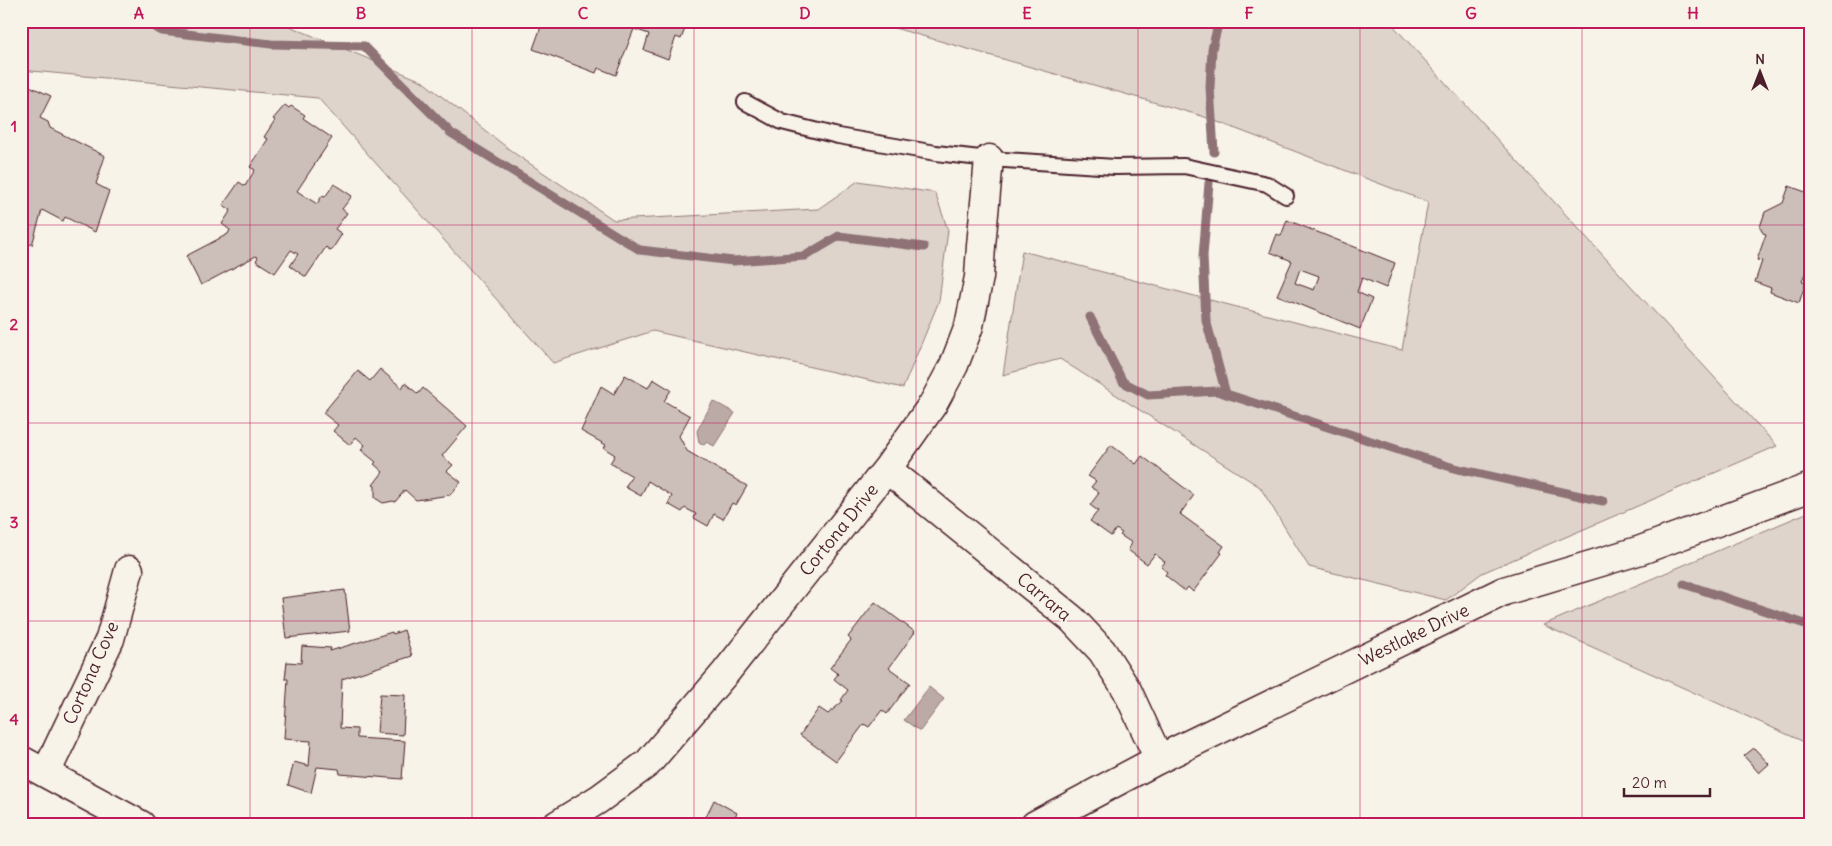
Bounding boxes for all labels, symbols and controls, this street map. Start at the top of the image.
text: A [134,3,144,23]
text: B [356,3,367,23]
text: C [578,3,589,23]
text: D [799,3,811,23]
text: E [1022,3,1032,23]
text: F [1244,3,1254,23]
text: G [1465,3,1477,23]
text: H [1687,3,1699,23]
north arrow [1734,48,1784,98]
text: N [1755,50,1765,68]
text: 1 [11,116,17,136]
text: 2 [10,314,19,334]
street label: Cortona Drive [794,479,883,581]
text: 3 [9,512,19,532]
street label: Carrara [1012,567,1076,626]
street label: Westlake Drive [1355,598,1473,671]
street label: Cortona Cove [58,618,124,728]
text: 4 [9,709,19,729]
scale bar [1624,766,1711,798]
text: 20 m [1632,773,1667,792]

